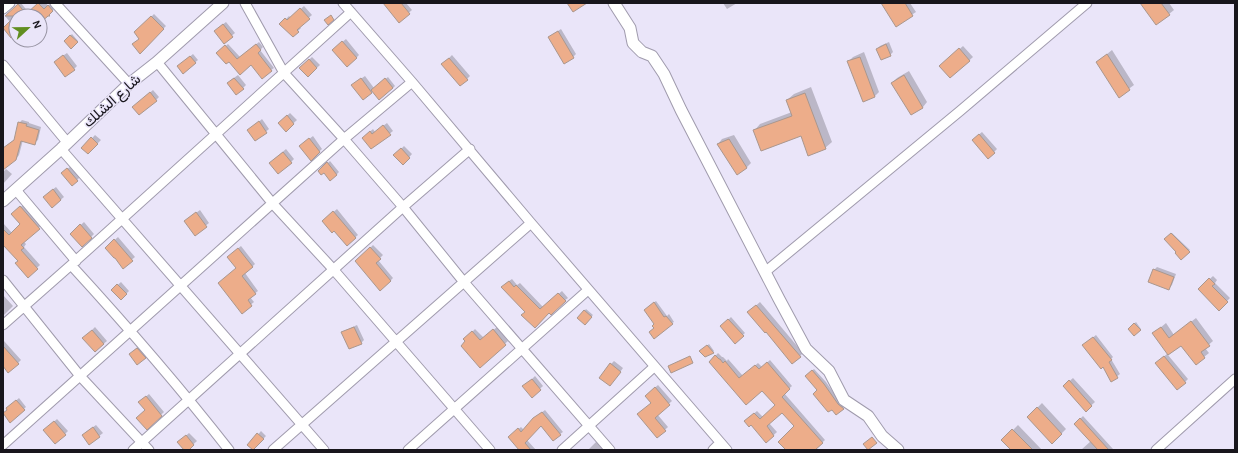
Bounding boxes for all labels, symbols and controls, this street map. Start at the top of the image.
north arrow [8,8,48,48]
text: N [30,19,43,30]
street label: شارع الشلك [80,71,146,133]

